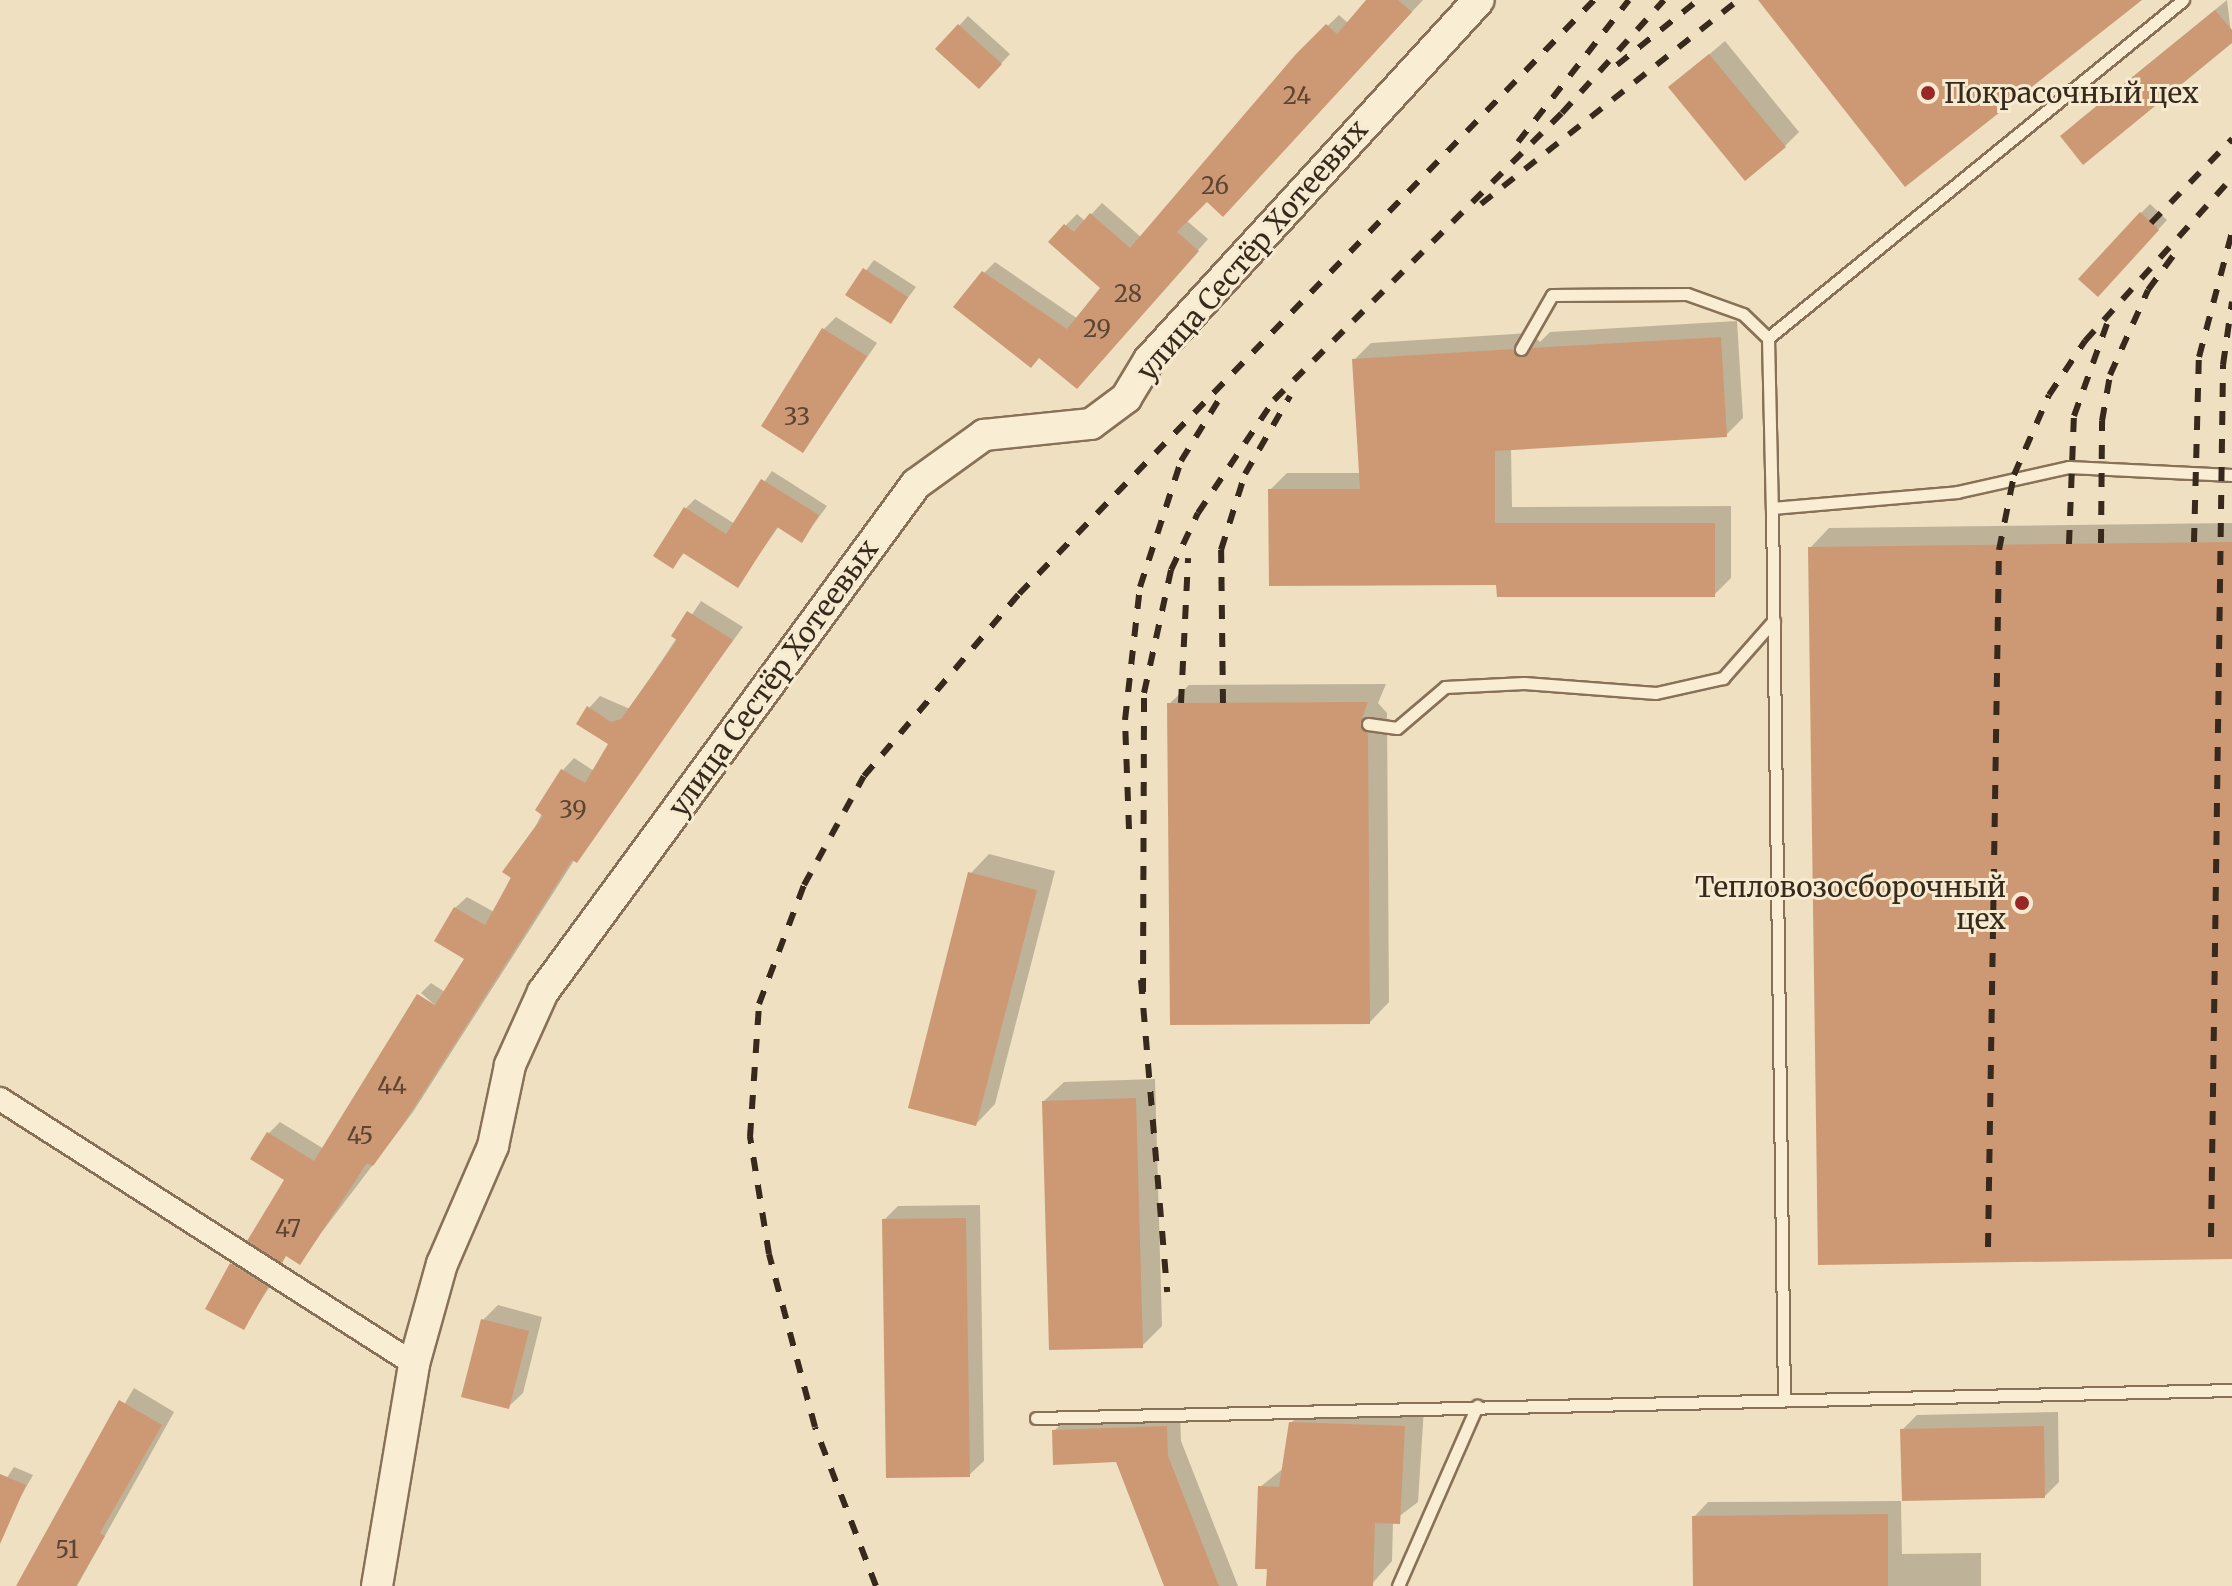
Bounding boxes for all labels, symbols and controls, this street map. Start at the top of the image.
place label: Покрасочный цех [1944,76,2199,110]
house number: 24 [1283,82,1311,110]
marker: Покрасочный цех [1919,84,1937,102]
street label: улица Сестёр Хотеевых [1130,113,1374,387]
house number: 26 [1201,172,1229,200]
house number: 28 [1114,280,1142,308]
house number: 29 [1083,315,1111,343]
house number: 33 [784,403,810,431]
street label: улица Сестёр Хотеевых [661,533,885,823]
house number: 39 [559,796,587,824]
place label: Тепловозосборочный цех [1695,870,2006,936]
marker: Тепловозосборочный цех [2013,894,2031,912]
house number: 44 [377,1072,407,1100]
house number: 45 [347,1122,373,1150]
house number: 47 [275,1215,301,1243]
house number: 51 [55,1536,79,1564]

